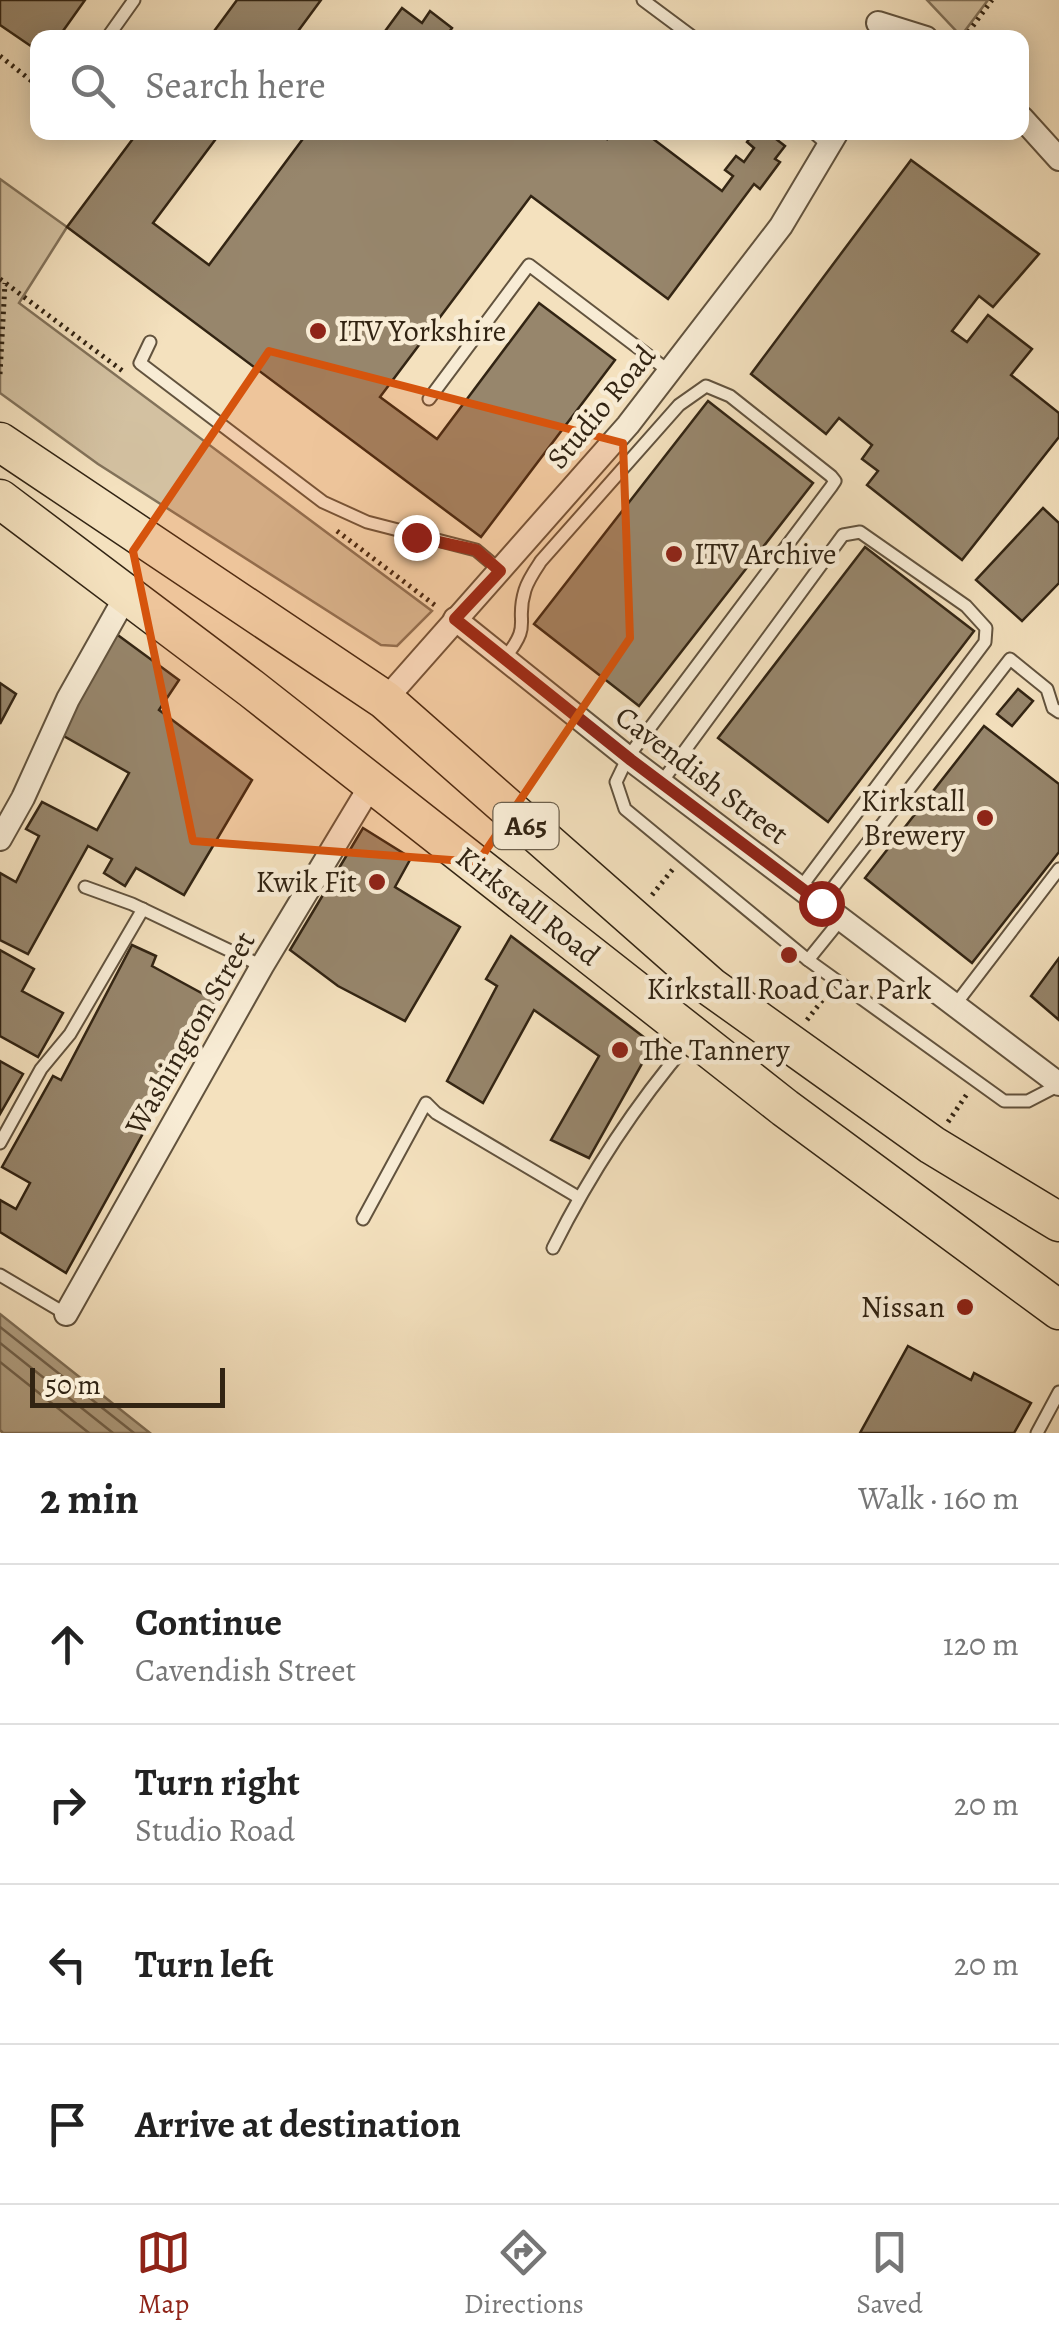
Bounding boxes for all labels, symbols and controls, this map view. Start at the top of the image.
search box [30,30,1029,140]
icon: search [65,58,120,113]
text: Search here [145,59,326,111]
place label: ITV Yorkshire [338,311,506,351]
marker: ITV Yorkshire [307,320,329,342]
street label: Studio Road [537,336,665,477]
route end [394,515,440,561]
place label: ITV Archive [694,534,836,574]
marker: ITV Archive [663,543,685,565]
street label: Cavendish Street [607,697,797,853]
place label: Kirkstall Brewery [861,781,966,855]
road number: A65 [494,803,558,849]
marker: Kirkstall Brewery [974,807,996,829]
street label: Kirkstall Road [448,837,609,975]
place label: Kwik Fit [255,862,357,902]
marker: Kwik Fit [366,871,388,893]
route start [799,881,845,927]
street label: Washington Street [115,924,265,1143]
marker: Kirkstall Road Car Park [778,944,800,966]
place label: Kirkstall Road Car Park [646,969,932,1009]
place label: The Tannery [640,1030,790,1070]
marker: The Tannery [609,1039,631,1061]
place label: Nissan [861,1287,945,1327]
marker: Nissan [954,1296,976,1318]
scale bar [30,1363,225,1408]
text: 50 m [45,1366,101,1404]
text: 2 min [40,1470,139,1527]
text: Walk · 160 m [858,1476,1019,1520]
text: Continue [135,1596,282,1648]
icon: ahead [40,1617,95,1672]
text: 120 m [943,1622,1019,1666]
text: Cavendish Street [135,1648,356,1692]
text: Turn right [135,1756,300,1808]
icon: right [40,1777,95,1832]
text: 20 m [954,1782,1019,1826]
text: Studio Road [135,1808,295,1852]
icon: left [40,1937,95,1992]
text: Turn left [135,1938,274,1990]
text: 20 m [954,1942,1019,1986]
icon: arrive [40,2097,95,2152]
text: Arrive at destination [135,2098,461,2150]
tab: Map [136,2225,191,2323]
tab: Directions [464,2225,584,2323]
tab: Saved [856,2225,923,2323]

